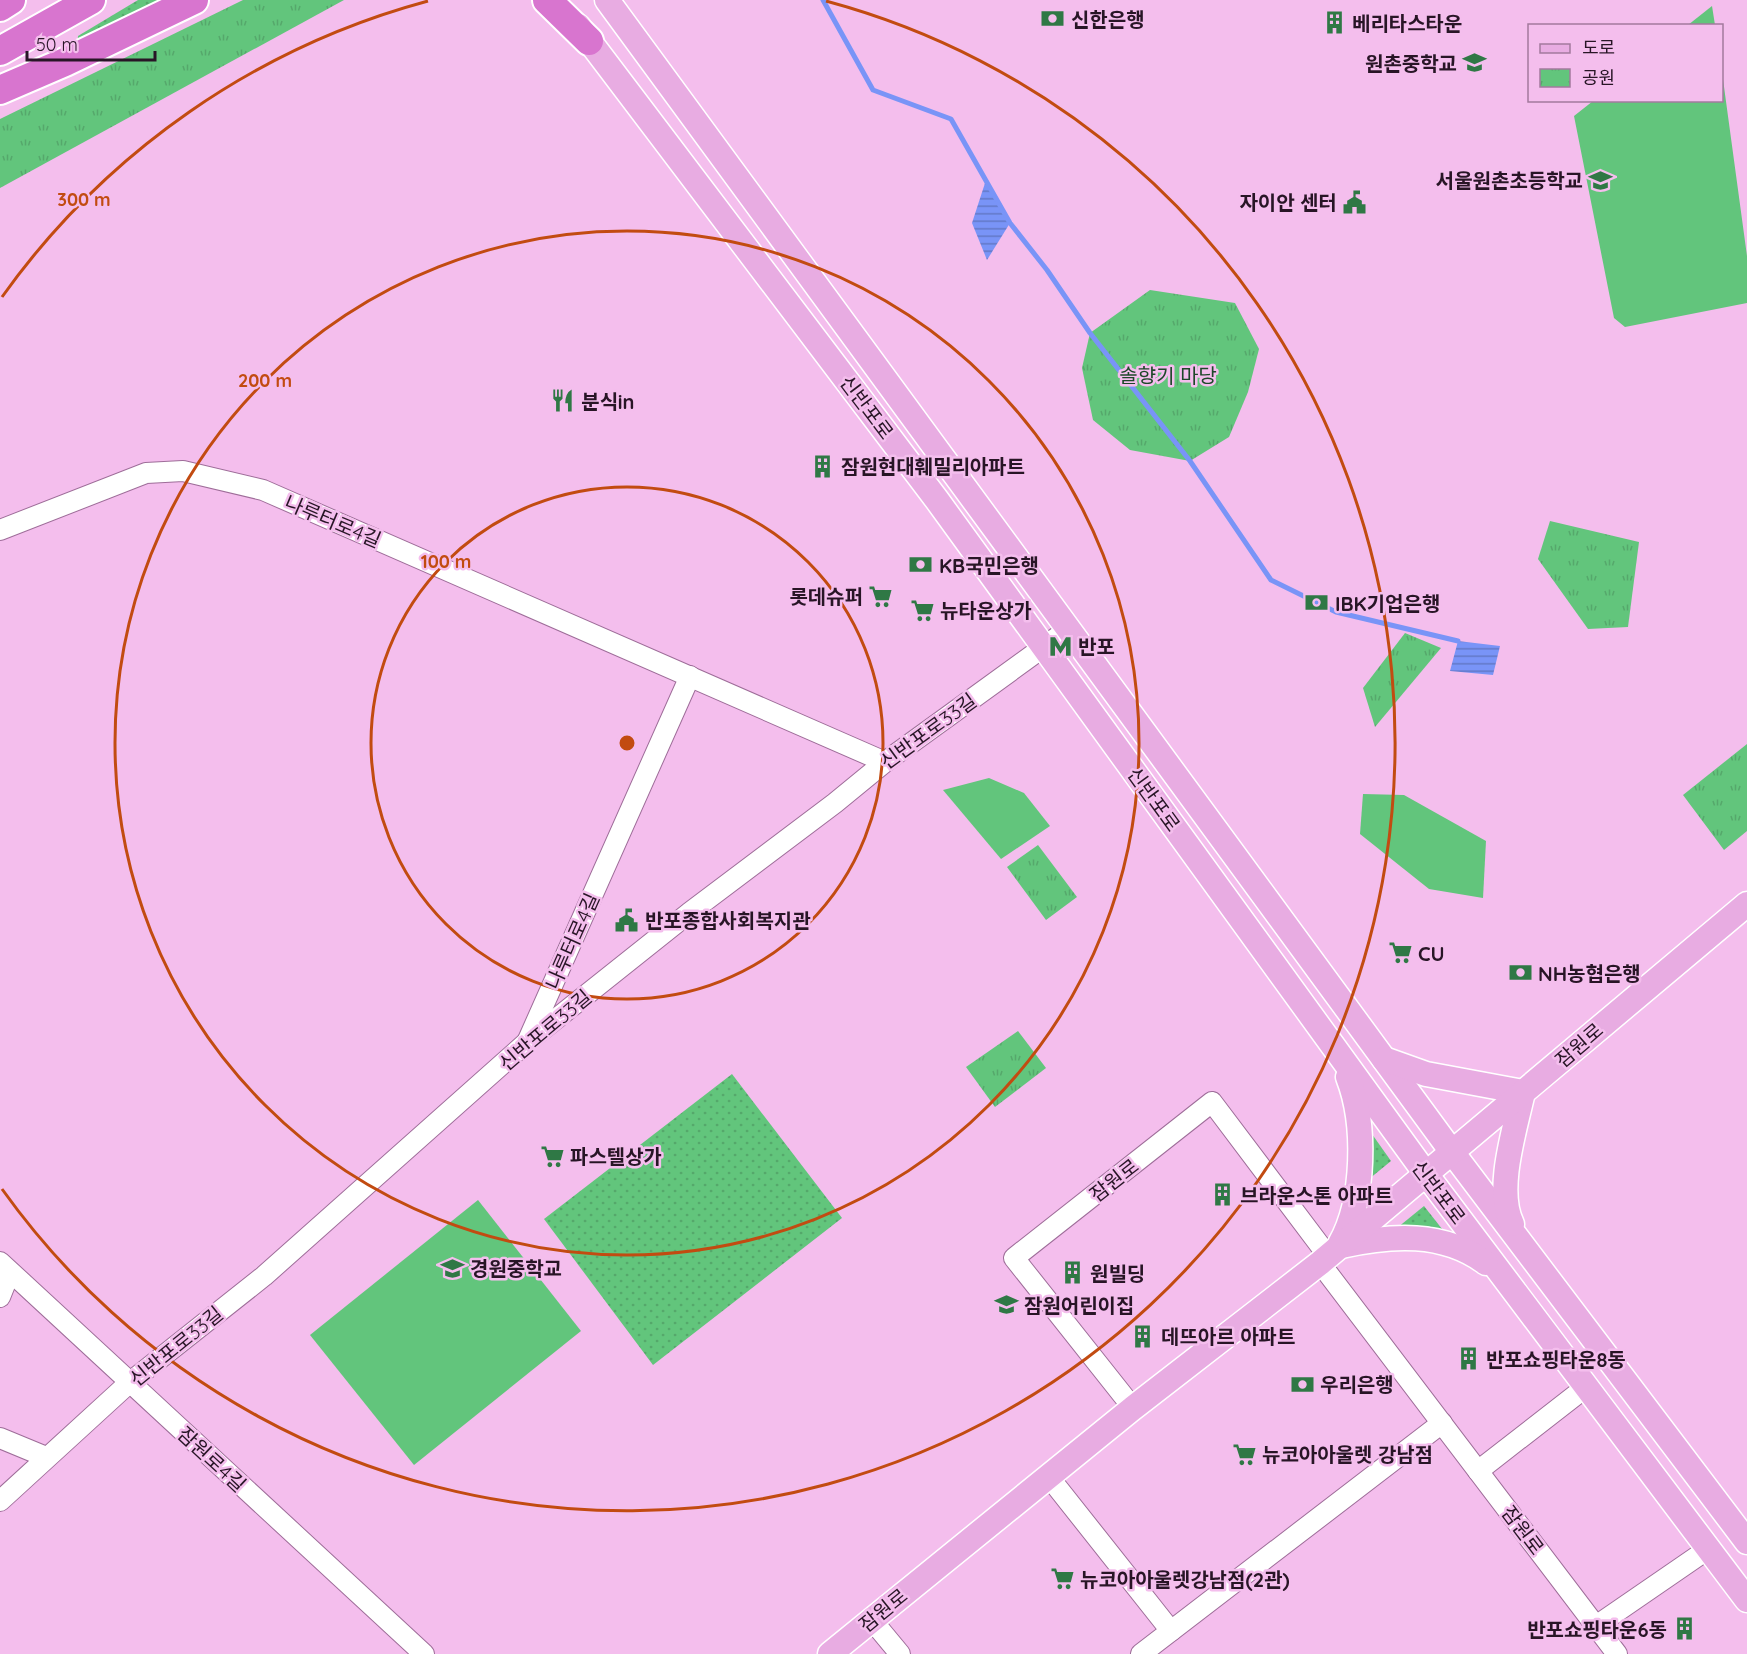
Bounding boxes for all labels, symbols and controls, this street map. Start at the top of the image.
bank icon: 신한은행 [1040,6,1066,32]
place label: 신한은행 [1071,7,1145,32]
building icon: 베리타스타운 [1321,10,1347,36]
place label: 베리타스타운 [1352,11,1462,36]
scale bar [27,24,154,62]
legend [1528,24,1723,102]
text: 50 m [36,33,78,56]
text: 도로 [1582,36,1615,59]
school or university icon: 원촌중학교 [1462,50,1488,76]
place label: 원촌중학교 [1365,51,1457,76]
text: 공원 [1582,66,1615,89]
school or university icon: 서울원촌초등학교 [1588,167,1614,193]
place label: 서울원촌초등학교 [1436,168,1583,193]
text: 300 m [57,188,111,211]
public building icon: 자이안 센터 [1342,189,1368,215]
place label: 자이안 센터 [1239,190,1337,215]
park label: 솔향기 마당 [1119,363,1217,388]
text: 200 m [238,369,292,392]
street label: 신반포로 [835,370,899,444]
restaurant icon: 분식in [550,388,576,414]
place label: 분식in [581,389,634,414]
building icon: 잠원현대훼밀리아파트 [810,453,836,479]
place label: 잠원현대훼밀리아파트 [841,454,1025,479]
street label: 나루터로4길 [281,489,385,553]
text: 100 m [421,550,471,573]
bank icon: KB국민은행 [908,552,934,578]
place label: KB국민은행 [939,553,1039,578]
supermarket icon: 롯데슈퍼 [868,583,894,609]
place label: 롯데슈퍼 [789,584,863,609]
bank icon: IBK기업은행 [1304,590,1330,616]
place label: IBK기업은행 [1335,591,1440,616]
supermarket icon: 뉴타운상가 [909,597,935,623]
place label: 뉴타운상가 [940,598,1032,623]
metro station icon: 반포 [1047,633,1073,659]
place label: 반포 [1078,634,1115,659]
street label: 신반포로33길 [875,688,981,774]
centre of rings [617,733,637,753]
street label: 신반포로 [1122,762,1186,836]
street label: 나루터로4길 [540,889,604,993]
public building icon: 반포종합사회복지관 [614,907,640,933]
place label: 반포종합사회복지관 [645,908,811,933]
supermarket icon: CU [1387,940,1413,966]
place label: CU [1418,941,1445,966]
bank icon: NH농협은행 [1507,960,1533,986]
place label: NH농협은행 [1538,961,1641,986]
street label: 신반포로33길 [494,984,596,1076]
street label: 잠원로 [1550,1017,1608,1073]
supermarket icon: 파스텔상가 [539,1143,565,1169]
place label: 파스텔상가 [570,1144,662,1169]
street label: 잠원로 [1085,1153,1143,1207]
street label: 신반포로 [1407,1155,1471,1229]
building icon: 브라운스톤 아파트 [1209,1182,1235,1208]
place label: 브라운스톤 아파트 [1240,1183,1393,1208]
school or university icon: 경원중학교 [439,1255,465,1281]
place label: 경원중학교 [470,1256,562,1281]
building icon: 원빌딩 [1059,1260,1085,1286]
place label: 원빌딩 [1090,1261,1145,1286]
school or university icon: 잠원어린이집 [993,1292,1019,1318]
place label: 잠원어린이집 [1024,1293,1134,1318]
street label: 신반포로33길 [124,1301,228,1391]
building icon: 데뜨아르 아파트 [1130,1323,1156,1349]
place label: 데뜨아르 아파트 [1161,1324,1295,1349]
building icon: 반포쇼핑타운8동 [1455,1346,1481,1372]
place label: 반포쇼핑타운8동 [1486,1347,1626,1372]
bank icon: 우리은행 [1289,1371,1315,1397]
place label: 우리은행 [1320,1372,1394,1397]
street label: 잠원로4길 [173,1421,251,1497]
supermarket icon: 뉴코아아울렛 강남점 [1231,1441,1257,1467]
place label: 뉴코아아울렛 강남점 [1262,1442,1433,1467]
street label: 잠원로 [1496,1500,1550,1560]
supermarket icon: 뉴코아아울렛강남점(2관) [1049,1566,1075,1592]
place label: 뉴코아아울렛강남점(2관) [1080,1567,1290,1592]
street label: 잠원로 [854,1583,912,1637]
building icon: 반포쇼핑타운6동 [1672,1616,1698,1642]
place label: 반포쇼핑타운6동 [1527,1617,1667,1642]

